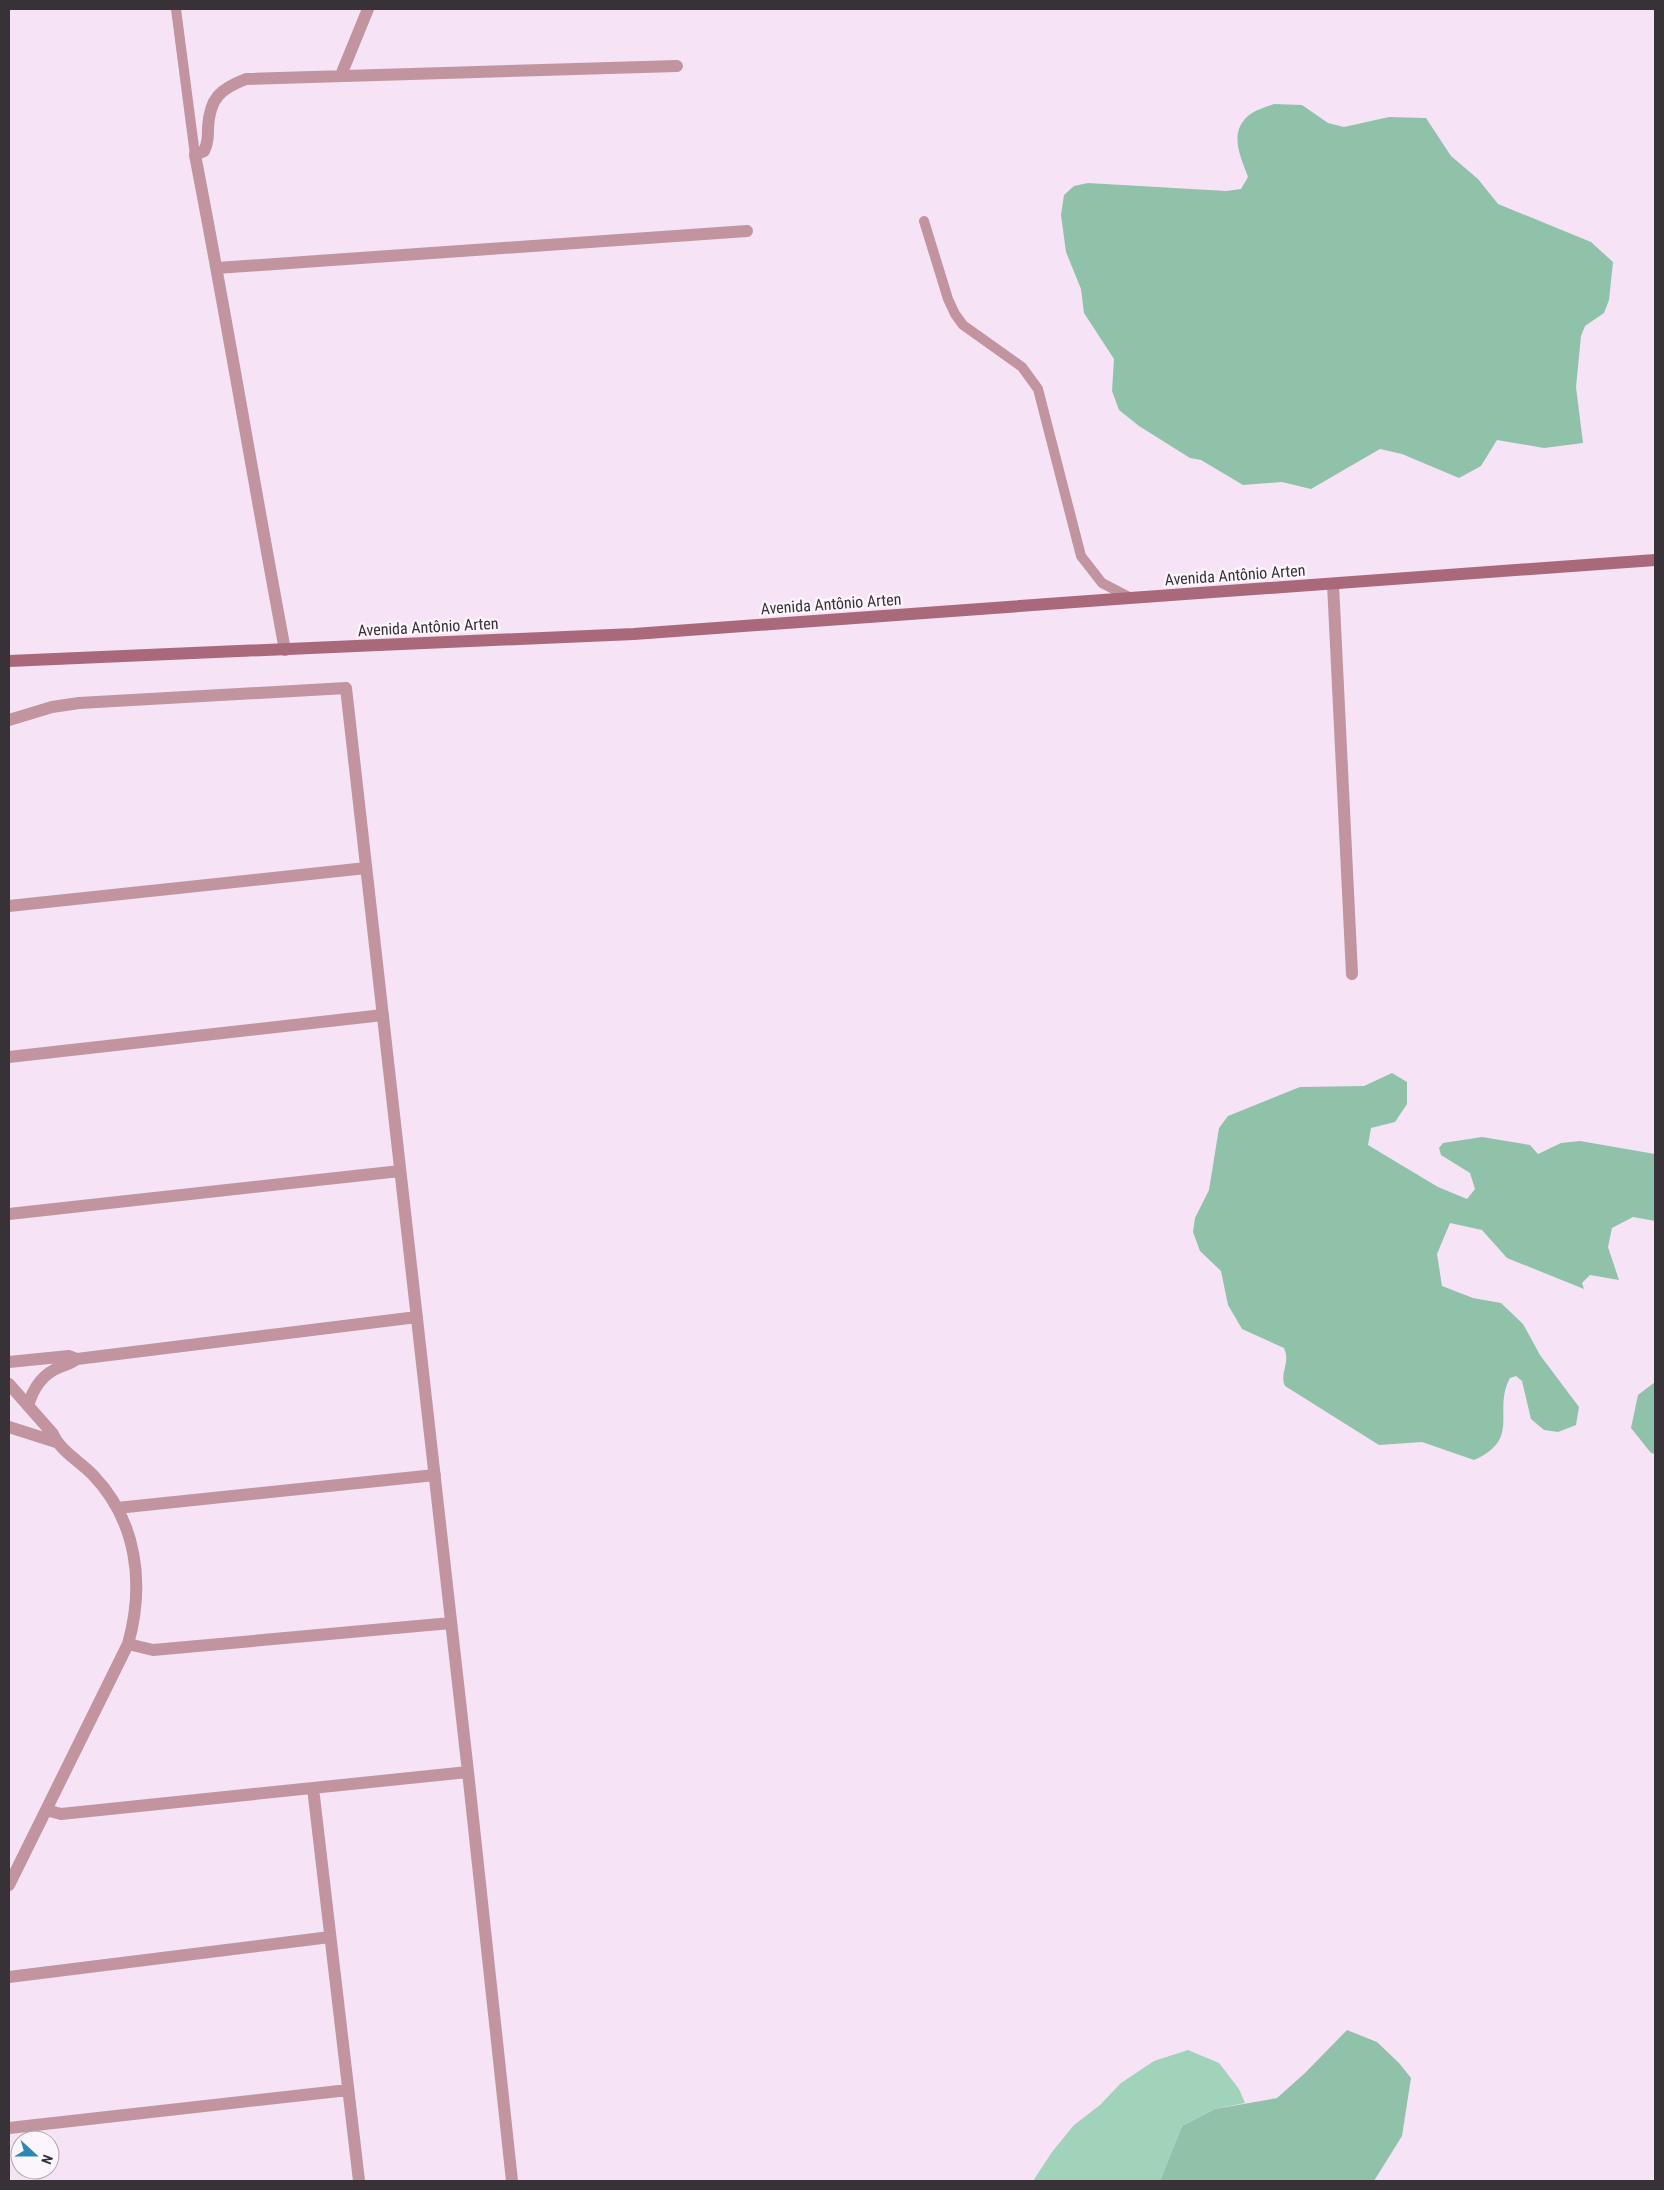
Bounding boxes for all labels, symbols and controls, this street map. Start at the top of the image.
street label: Avenida Antônio Arten [1164,561,1306,589]
street label: Avenida Antônio Arten [760,590,902,618]
street label: Avenida Antônio Arten [357,614,499,640]
north arrow [10,2130,60,2180]
text: N [38,2153,56,2167]

